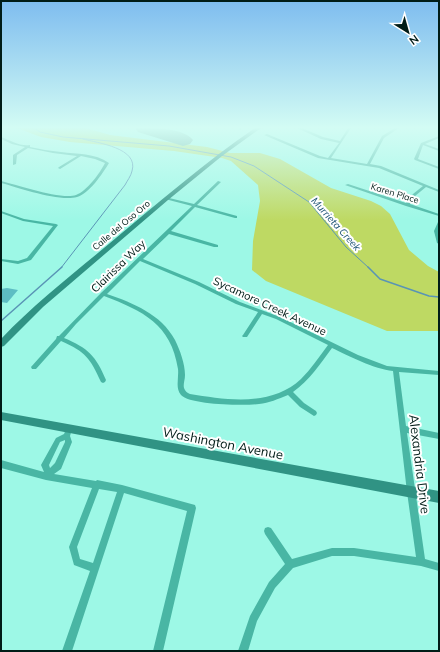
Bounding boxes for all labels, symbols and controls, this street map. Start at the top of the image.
north arrow [388,12,428,52]
text: N [406,32,422,48]
street label: Karen Place [370,181,420,206]
water label: Murrieta Creek [308,194,364,254]
street label: Calle del Oso Oro [90,198,152,252]
street label: Clairissa Way [88,236,148,295]
street label: Sycamore Creek Avenue [211,274,329,338]
street label: Alexandria Drive [406,413,434,515]
street label: Washington Avenue [161,423,285,463]

